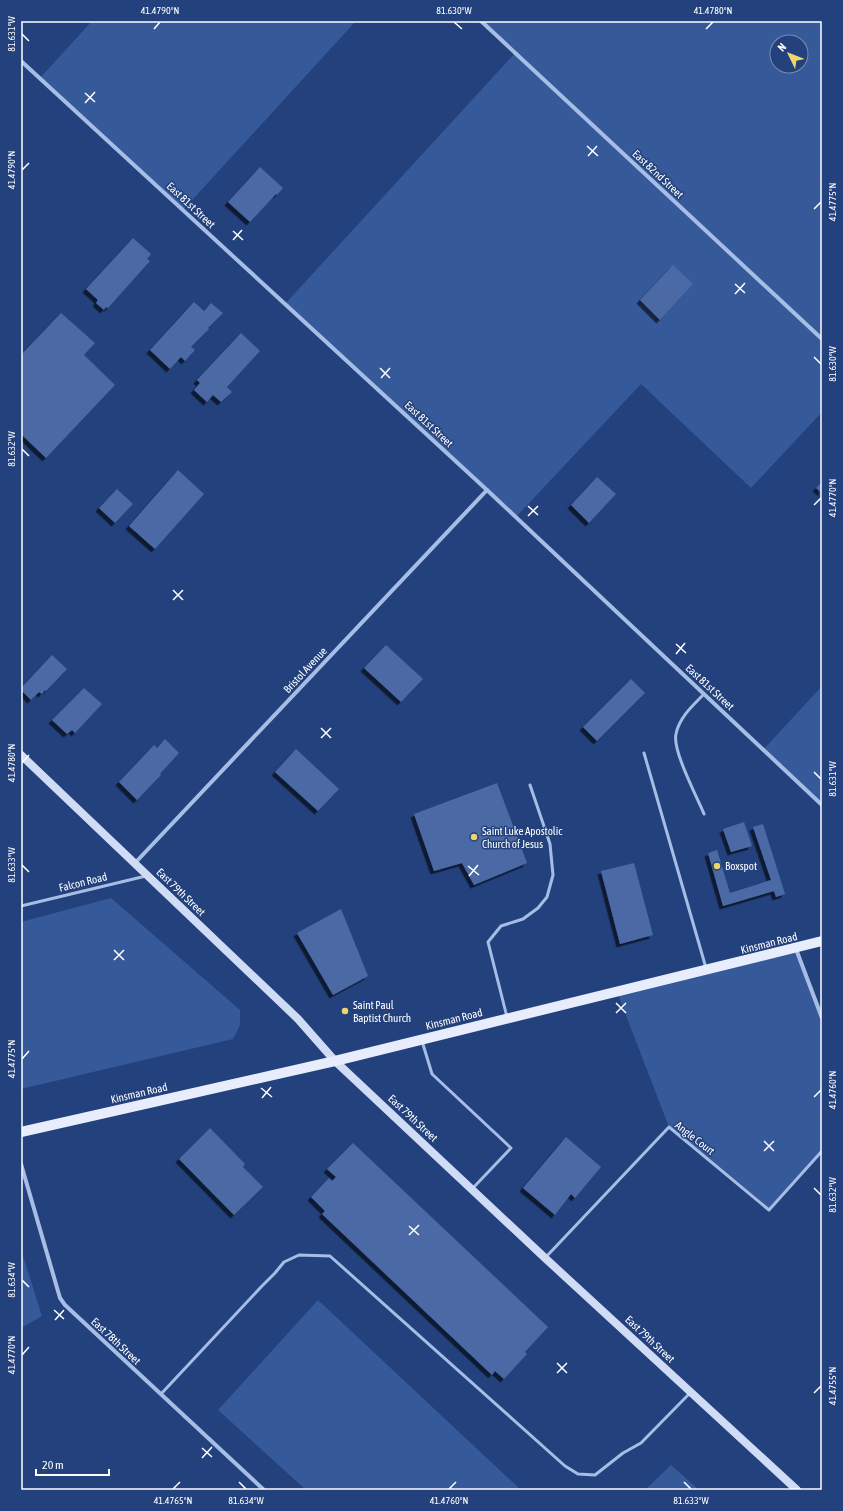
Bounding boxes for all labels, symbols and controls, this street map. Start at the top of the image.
text: 41.4790°N [141,5,179,16]
text: 81.630°W [436,5,472,16]
text: 41.4780°N [694,5,732,16]
text: 81.631°W [6,16,17,52]
north arrow [769,34,809,74]
text: N [775,41,788,54]
street label: East 82nd Street [630,147,686,201]
text: 41.4790°N [6,151,17,189]
street label: East 81st Street [164,180,218,230]
text: 41.4775°N [827,183,838,221]
text: 81.630°W [827,346,838,382]
street label: East 81st Street [402,399,456,449]
text: 81.632°W [6,431,17,467]
text: 41.4770°N [827,479,838,517]
street label: Bristol Avenue [281,645,329,695]
street label: East 81st Street [683,662,737,712]
text: 41.4780°N [6,744,17,782]
text: 81.631°W [827,761,838,797]
place label: Saint Luke Apostolic Church of Jesus [482,825,563,850]
marker: Saint Luke Apostolic Church of Jesus [469,832,479,842]
text: 81.633°W [6,847,17,883]
place label: Boxspot [725,860,757,872]
marker: Boxspot [712,861,722,871]
street label: East 79th Street [154,866,208,918]
street label: Falcon Road [58,870,108,894]
street label: Kinsman Road [739,930,799,956]
place label: Saint Paul Baptist Church [353,999,411,1024]
marker: Saint Paul Baptist Church [340,1006,350,1016]
street label: Kinsman Road [424,1006,484,1032]
text: 41.4775°N [6,1040,17,1078]
text: 41.4760°N [827,1071,838,1109]
street label: Kinsman Road [109,1081,169,1105]
street label: East 79th Street [386,1092,440,1144]
street label: Angle Court [673,1119,717,1157]
text: 81.632°W [827,1177,838,1213]
text: 81.634°W [6,1262,17,1298]
street label: East 79th Street [623,1313,677,1365]
street label: East 78th Street [89,1315,143,1367]
text: 41.4770°N [6,1336,17,1374]
text: 41.4755°N [827,1367,838,1405]
scale bar [36,1451,109,1477]
text: 20 m [42,1458,64,1472]
text: 41.4765°N [154,1495,192,1506]
text: 81.634°W [228,1495,264,1506]
text: 41.4760°N [430,1495,468,1506]
text: 81.633°W [673,1495,709,1506]

